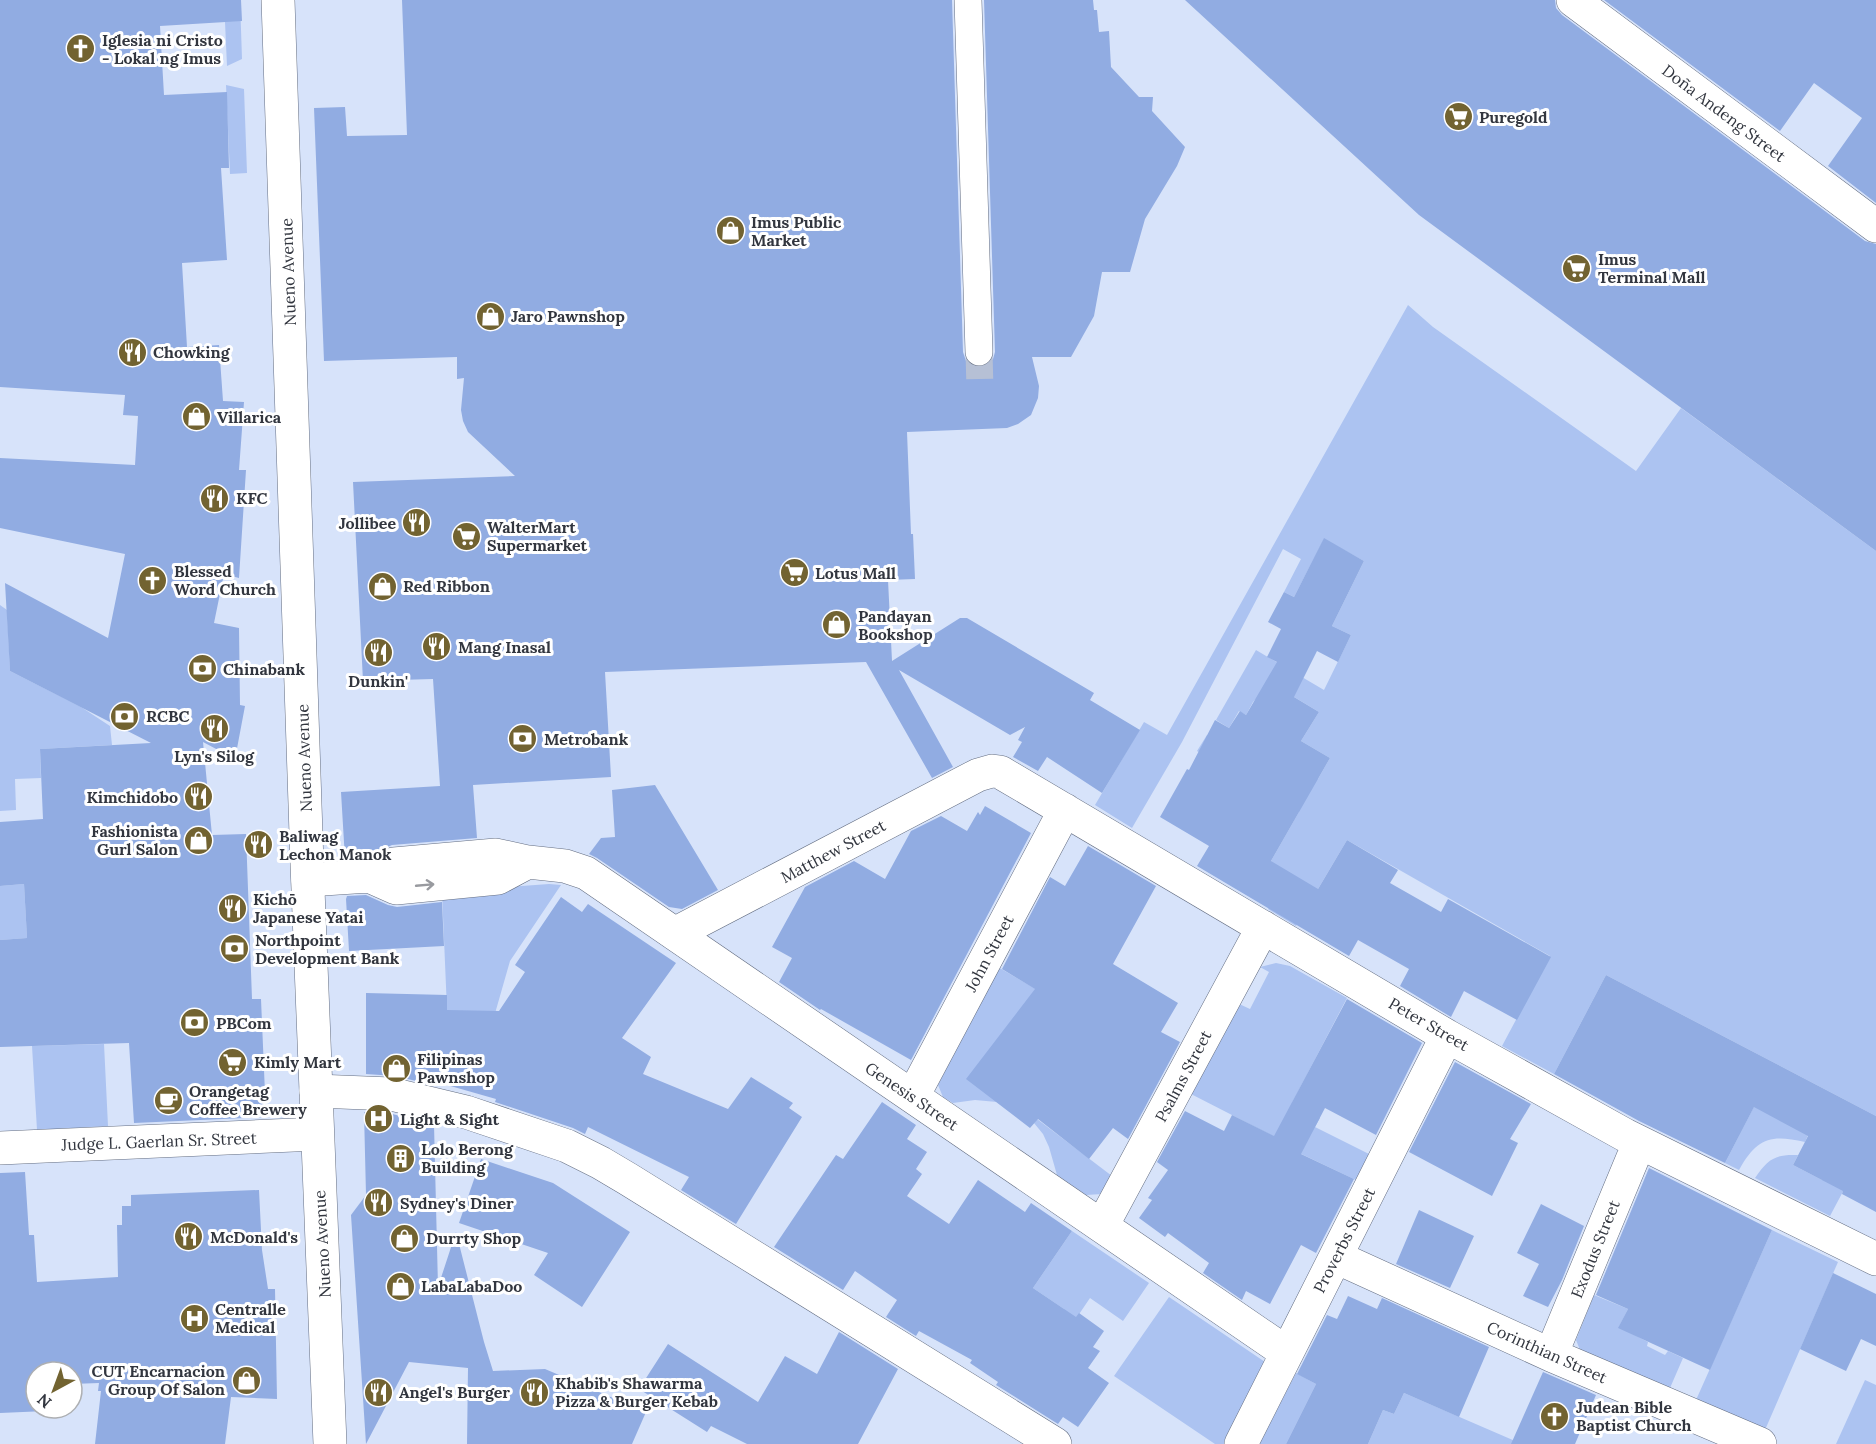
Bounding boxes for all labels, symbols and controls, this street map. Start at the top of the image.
place label: Iglesia ni Cristo - Lokal ng Imus [102,30,223,68]
church icon: Iglesia ni Cristo - Lokal ng Imus [65,33,97,65]
street label: Doña Andeng Street [1658,60,1790,166]
supermarket icon: Puregold [1442,101,1474,133]
place label: Puregold [1479,107,1548,127]
place label: Imus Public Market [751,212,842,250]
shop icon: Imus Public Market [714,215,746,247]
street label: Nueno Avenue [276,217,300,326]
place label: Imus Terminal Mall [1598,249,1705,287]
supermarket icon: Imus Terminal Mall [1561,252,1593,284]
shop icon: Jaro Pawnshop [474,300,506,332]
place label: Jaro Pawnshop [511,306,625,326]
restaurant icon: Chowking [116,336,148,368]
place label: Chowking [153,342,231,362]
shop icon: Villarica [180,401,212,433]
place label: Villarica [217,407,282,427]
restaurant icon: KFC [199,482,231,514]
place label: KFC [236,488,268,508]
restaurant icon: Jollibee [401,507,433,539]
place label: Jollibee [339,513,396,533]
place label: WalterMart Supermarket [487,517,588,555]
supermarket icon: WalterMart Supermarket [450,520,482,552]
supermarket icon: Lotus Mall [778,557,810,589]
place label: Blessed Word Church [174,561,276,599]
place label: Lotus Mall [815,563,896,583]
church icon: Blessed Word Church [137,564,169,596]
shop icon: Red Ribbon [366,570,398,602]
place label: Red Ribbon [403,576,490,596]
place label: Pandayan Bookshop [858,606,933,644]
shop icon: Pandayan Bookshop [821,609,853,641]
restaurant icon: Mang Inasal [421,631,453,663]
restaurant icon: Dunkin' [362,637,394,669]
place label: Mang Inasal [458,637,551,657]
bank icon: Chinabank [186,653,218,685]
place label: Chinabank [223,659,306,679]
place label: Dunkin' [348,671,408,691]
bank icon: RCBC [109,700,141,732]
street label: Nueno Avenue [292,703,316,812]
place label: RCBC [146,706,190,726]
restaurant icon: Lyn's Silog [198,712,230,744]
bank icon: Metrobank [507,723,539,755]
place label: Metrobank [544,729,629,749]
place label: Lyn's Silog [174,746,255,766]
restaurant icon: Kimchidobo [183,781,215,813]
place label: Kimchidobo [86,787,178,807]
street label: Matthew Street [777,815,890,887]
place label: Fashionista Gurl Salon [91,821,179,859]
shop icon: Fashionista Gurl Salon [183,824,215,856]
place label: Baliwag Lechon Manok [279,826,392,864]
restaurant icon: Baliwag Lechon Manok [242,829,274,861]
one-way arrow [414,879,434,890]
place label: Kichō Japanese Yatai [253,889,363,927]
restaurant icon: Kichō Japanese Yatai [216,892,248,924]
street label: John Street [960,910,1018,996]
place label: Northpoint Development Bank [255,930,400,968]
bank icon: Northpoint Development Bank [218,933,250,965]
street label: Peter Street [1385,993,1473,1055]
bank icon: PBCom [179,1007,211,1039]
place label: PBCom [216,1013,272,1033]
street label: Psalms Street [1150,1026,1216,1125]
supermarket icon: Kimly Mart [217,1046,249,1078]
place label: Filipinas Pawnshop [417,1049,495,1087]
place label: Kimly Mart [254,1052,342,1072]
shop icon: Filipinas Pawnshop [380,1052,412,1084]
street label: Genesis Street [862,1057,963,1135]
place label: Orangetag Coffee Brewery [189,1081,307,1119]
cafe icon: Orangetag Coffee Brewery [152,1084,184,1116]
hospital icon: Light & Sight [363,1103,395,1135]
place label: Light & Sight [400,1109,500,1129]
street label: Judge L. Gaerlan Sr. Street [60,1128,258,1154]
place label: Lolo Berong Building [421,1139,514,1177]
building icon: Lolo Berong Building [384,1142,416,1174]
street label: Proverbs Street [1309,1183,1380,1296]
restaurant icon: Sydney's Diner [363,1187,395,1219]
street label: Nueno Avenue [309,1189,335,1298]
place label: Sydney's Diner [400,1193,514,1213]
street label: Exodus Street [1566,1196,1624,1301]
restaurant icon: McDonald's [173,1221,205,1253]
shop icon: Durrty Shop [389,1222,421,1254]
place label: McDonald's [210,1227,298,1247]
place label: Durrty Shop [426,1228,522,1248]
shop icon: LabaLabaDoo [384,1270,416,1302]
place label: LabaLabaDoo [421,1276,522,1296]
place label: Centralle Medical [215,1299,286,1337]
hospital icon: Centralle Medical [178,1302,210,1334]
street label: Corinthian Street [1484,1317,1611,1388]
north arrow [24,1360,84,1420]
place label: CUT Encarnacion Group Of Salon [91,1361,225,1399]
shop icon: CUT Encarnacion Group Of Salon [230,1364,262,1396]
place label: Khabib's Shawarma Pizza & Burger Kebab [555,1373,718,1411]
restaurant icon: Angel's Burger [362,1376,394,1408]
restaurant icon: Khabib's Shawarma Pizza & Burger Kebab [518,1376,550,1408]
place label: Angel's Burger [399,1382,510,1402]
text: N [33,1390,55,1413]
place label: Judean Bible Baptist Church [1576,1397,1692,1435]
church icon: Judean Bible Baptist Church [1539,1400,1571,1432]

